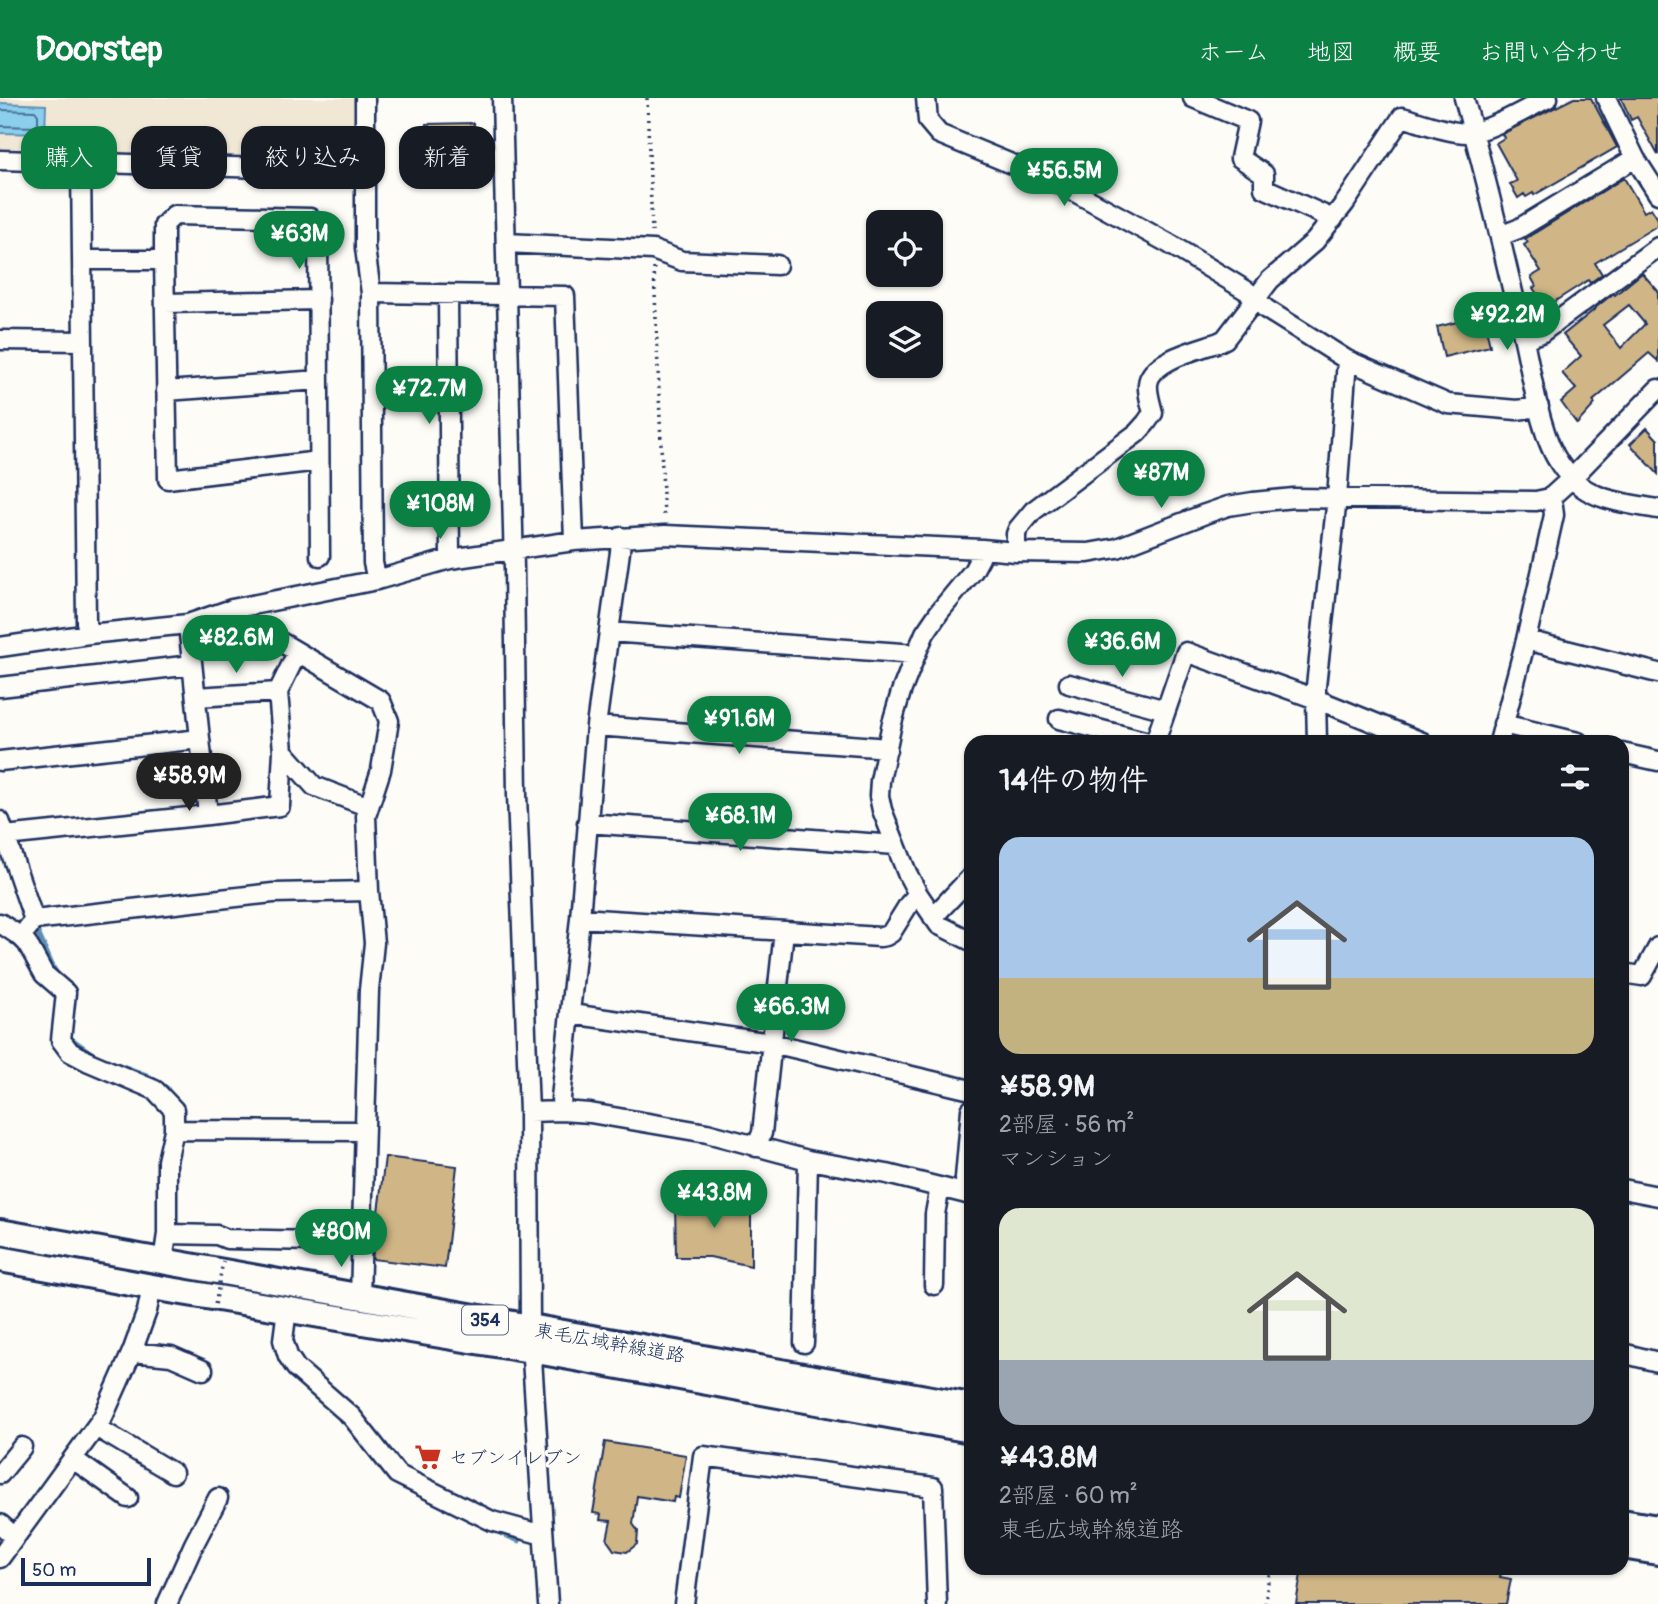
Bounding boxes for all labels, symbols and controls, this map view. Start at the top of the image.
text: Doorstep [35,29,163,70]
text: ホーム [1198,38,1269,67]
text: 地図 [1307,38,1355,67]
text: 概要 [1393,38,1441,67]
text: お問い合わせ [1479,38,1623,67]
chip: 購入 [21,126,117,189]
chip: 賃貸 [131,126,227,189]
chip: 絞り込み [241,126,385,189]
chip: 新着 [399,126,495,189]
pin: ¥56.5M [1007,148,1121,208]
text: ¥56.5M [1026,156,1102,185]
map controls [866,210,943,378]
button: locate [866,210,943,287]
pin: ¥63M [258,212,340,271]
text: ¥63M [270,219,328,248]
pin: ¥92.2M [1450,292,1564,352]
text: ¥92.2M [1469,300,1545,329]
button: layers [866,301,943,378]
pin: ¥72.7M [372,366,486,426]
text: ¥72.7M [392,374,466,403]
pin: ¥87M [1120,450,1202,510]
text: ¥87M [1133,458,1189,487]
pin: ¥108M [391,482,489,541]
text: ¥108M [406,489,474,518]
pin: ¥82.6M [179,616,293,675]
pin: ¥36.6M [1065,620,1179,679]
text: ¥82.6M [198,623,274,652]
text: ¥36.6M [1083,627,1161,656]
pin: ¥91.6M [682,696,796,756]
text: ¥91.6M [703,704,775,733]
pin: ¥58.9M [132,754,246,813]
icon: filters [1556,758,1594,796]
text: ¥58.9M [152,761,226,790]
text: 14件の物件 [999,762,1148,799]
pin: ¥68.1M [683,794,797,853]
text: ¥68.1M [704,801,776,830]
icon: home [1234,882,1360,1008]
pin: ¥66.3M [734,984,848,1044]
text: ¥66.3M [752,992,830,1021]
text: ¥58.9M [999,1068,1095,1105]
text: 2部屋 · 56 m² [999,1110,1134,1139]
text: マンション [999,1144,1113,1173]
pin: ¥43.8M [657,1170,771,1230]
text: ¥43.8M [676,1178,752,1207]
pin: ¥80M [300,1210,382,1269]
text: ¥80M [311,1217,371,1246]
icon: home [1234,1253,1360,1379]
road number: 354 [462,1306,508,1335]
street label: 東毛広域幹線道路 [533,1318,687,1368]
text: ¥43.8M [999,1439,1097,1476]
supermarket icon: セブンイレブン [413,1442,443,1472]
place label: セブンイレブン [449,1446,582,1470]
text: 2部屋 · 60 m² [999,1481,1138,1510]
text: 東毛広域幹線道路 [999,1515,1183,1544]
scale bar [21,1555,150,1587]
text: 50 m [32,1558,76,1582]

